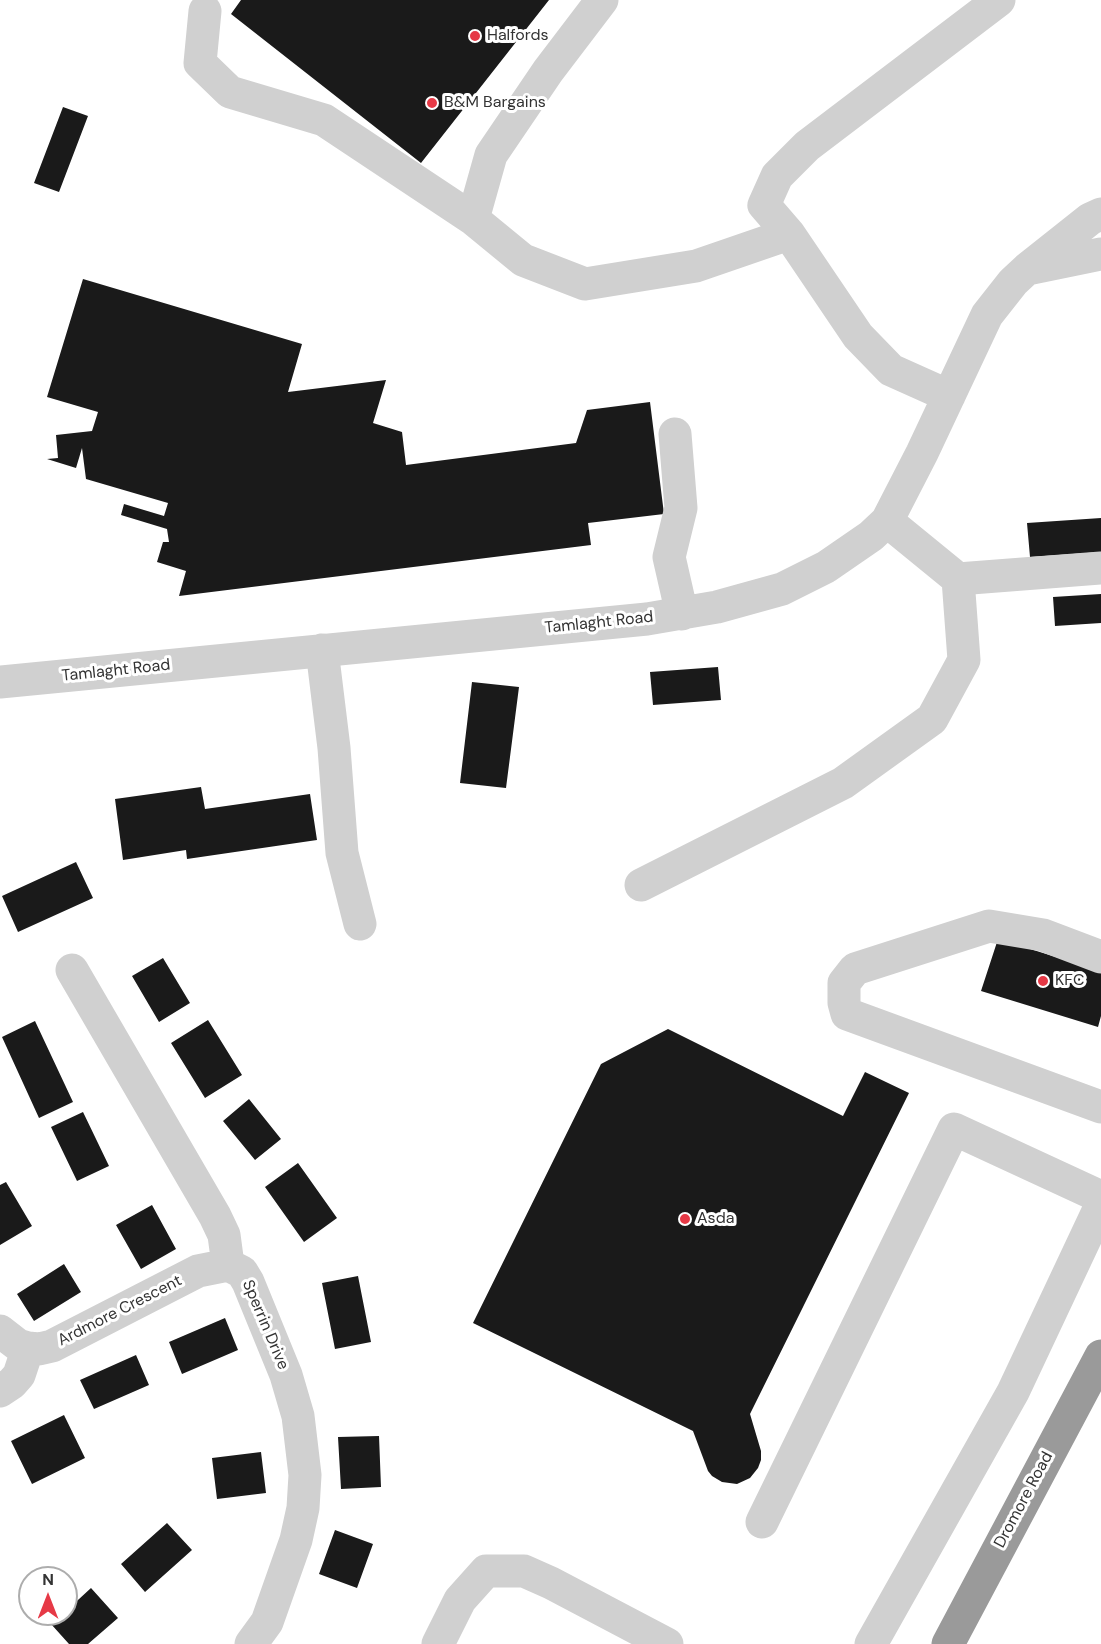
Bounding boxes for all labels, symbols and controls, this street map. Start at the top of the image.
place label: Halfords [487,26,548,46]
marker: Halfords [468,29,482,43]
place label: B&M Bargains [444,93,546,113]
marker: B&M Bargains [425,96,439,110]
street label: Tamlaght Road [544,608,654,638]
street label: Tamlaght Road [61,656,171,686]
place label: KFC [1055,971,1084,991]
marker: KFC [1036,974,1050,988]
place label: Asda [697,1209,734,1229]
marker: Asda [678,1212,692,1226]
street label: Ardmore Crescent [55,1271,185,1351]
street label: Sperrin Drive [238,1277,292,1373]
street label: Dromore Road [991,1449,1057,1551]
north arrow [18,1566,78,1626]
text: N [42,1569,54,1590]

